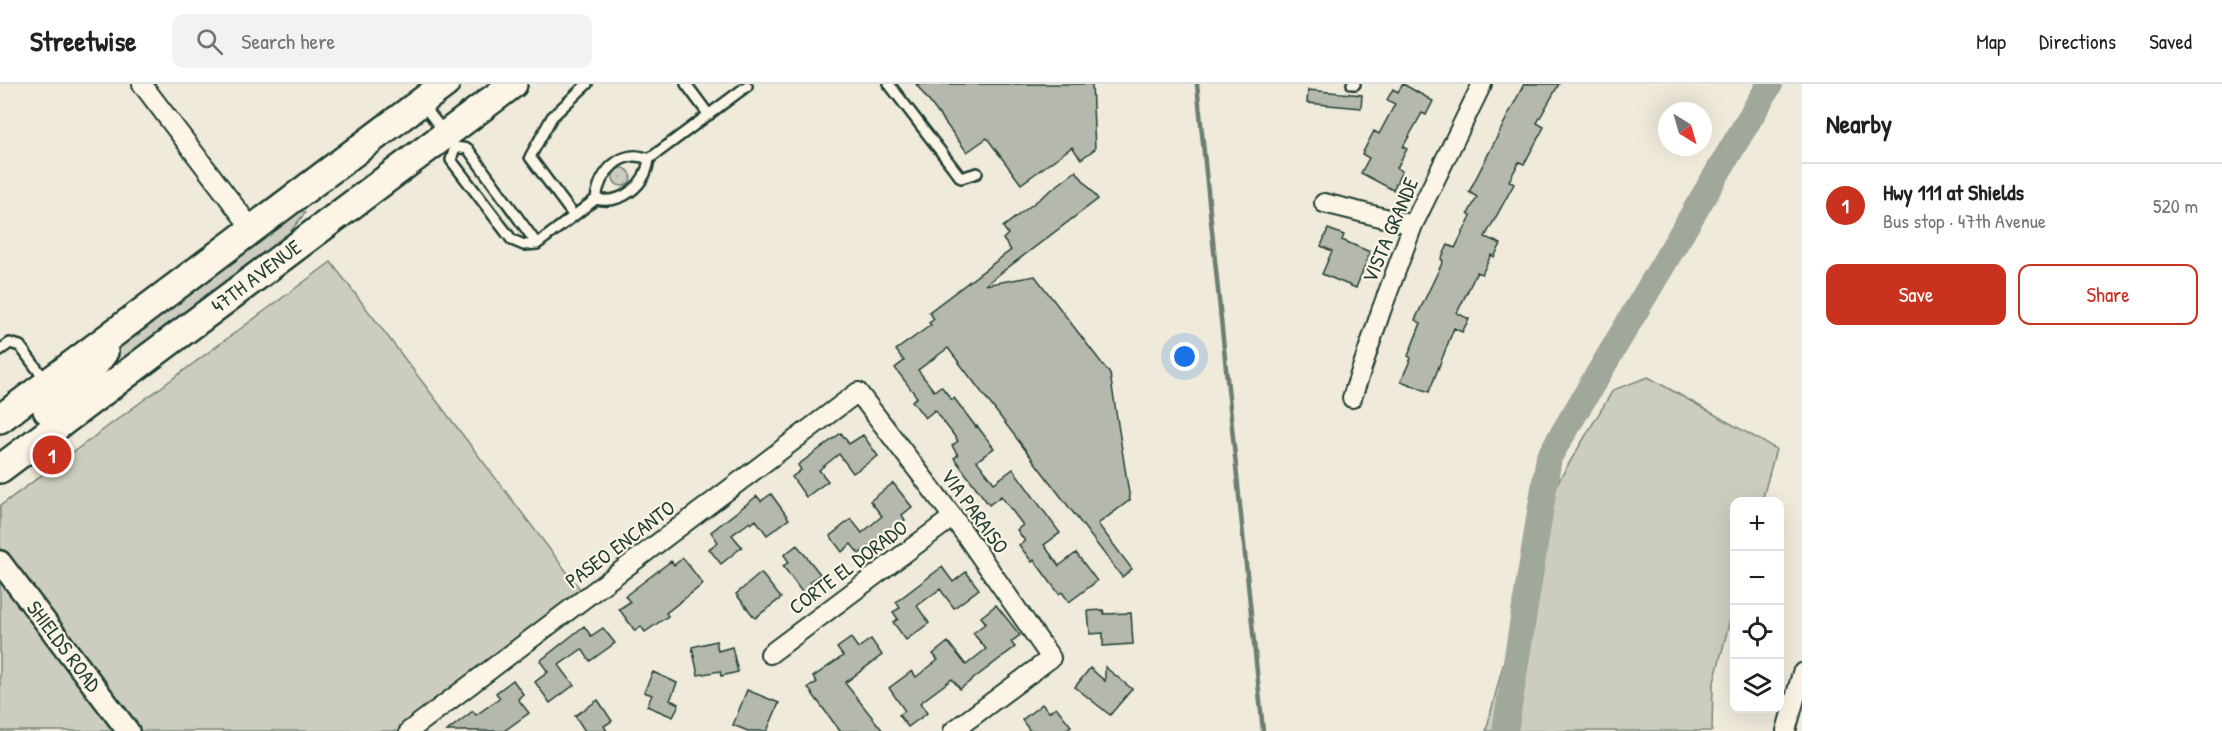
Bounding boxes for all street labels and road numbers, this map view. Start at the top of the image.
street label: VISTA GRANDE [1355,173,1425,287]
street label: 47TH AVENUE [205,232,307,320]
street label: VIA PARAISO [934,463,1016,559]
street label: PASEO ENCANTO [559,493,681,595]
street label: CORTE EL DORADO [783,513,913,621]
street label: SHIELDS ROAD [20,594,108,698]

